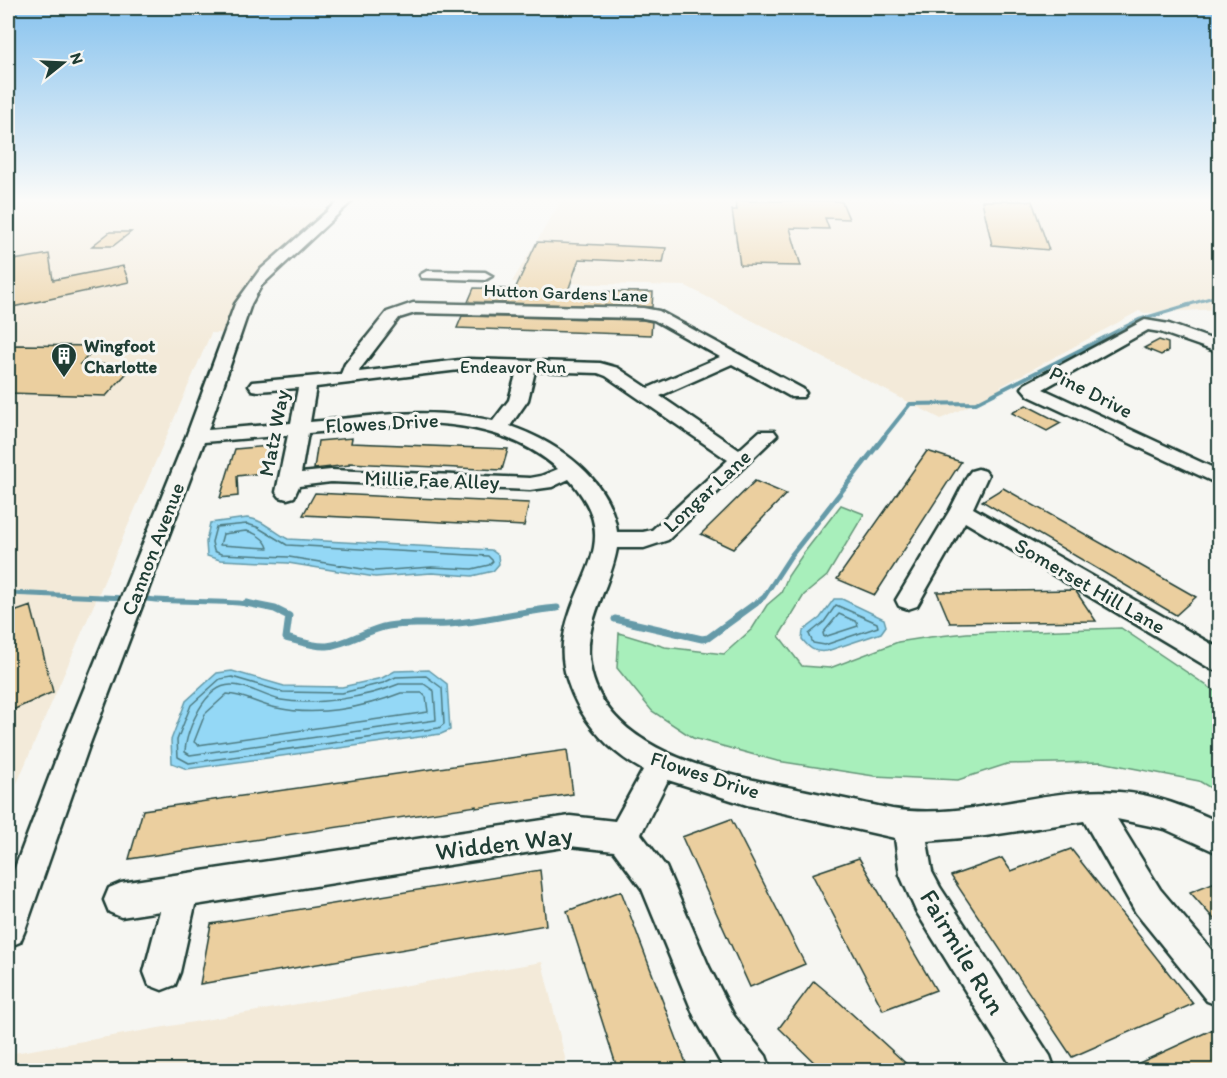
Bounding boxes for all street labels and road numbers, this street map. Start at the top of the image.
street label: Hutton Gardens Lane [483,279,649,307]
street label: Endeavor Run [460,356,566,378]
street label: Pine Drive [1045,360,1137,423]
street label: Matz Way [253,387,294,478]
street label: Flowes Drive [325,407,439,438]
street label: Longar Lane [658,444,756,538]
street label: Millie Fae Alley [364,465,500,494]
street label: Cannon Avenue [116,479,189,619]
street label: Somerset Hill Lane [1010,532,1170,639]
street label: Flowes Drive [647,745,763,804]
street label: Widden Way [434,819,574,867]
street label: Fairmile Run [913,883,1013,1021]

